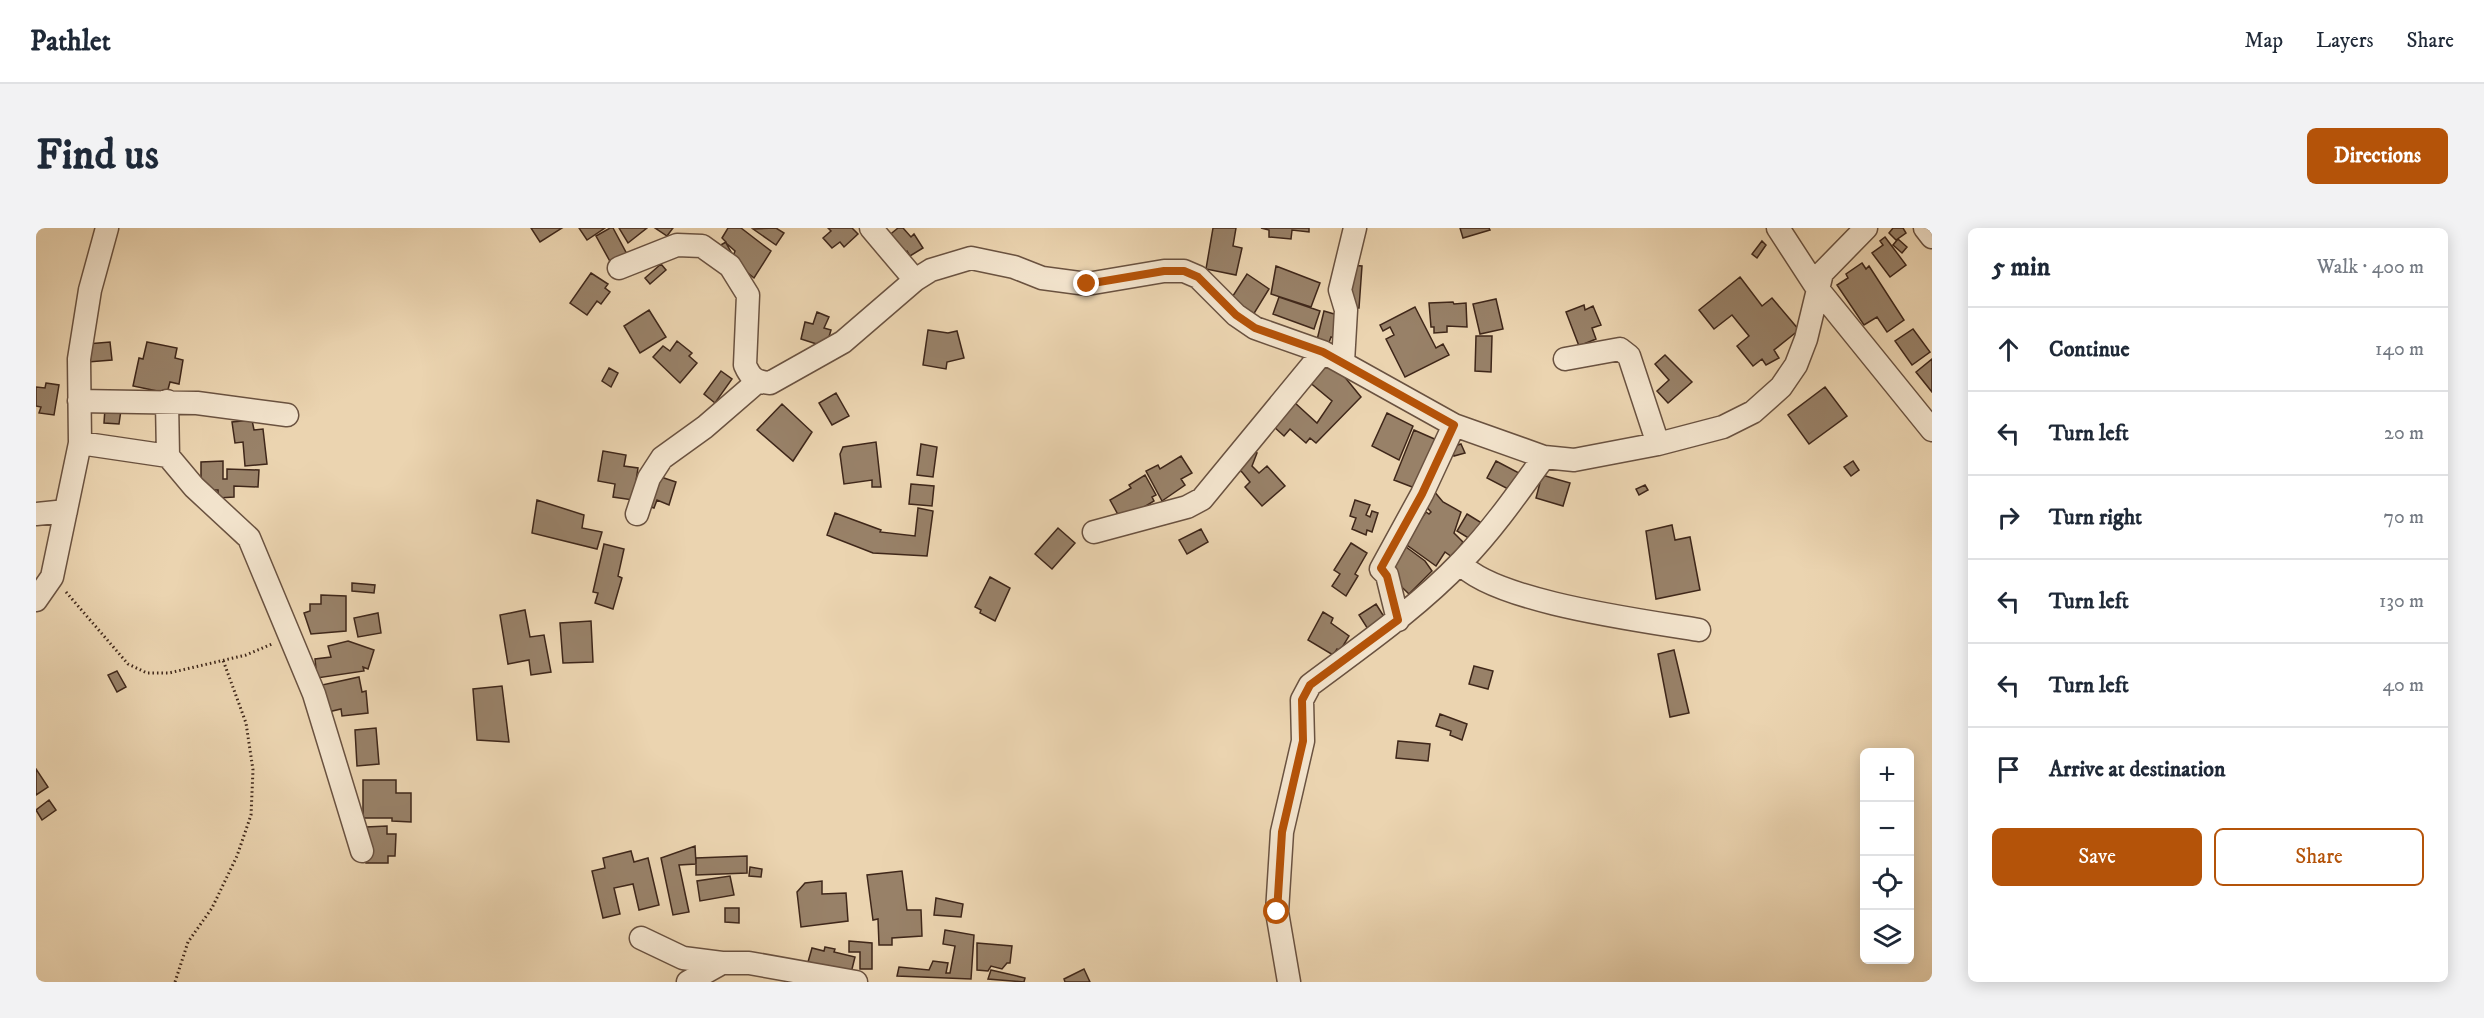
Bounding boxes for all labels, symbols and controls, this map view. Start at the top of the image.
text: Pathlet [30,24,111,59]
text: Map [2244,28,2283,54]
text: Layers [2316,28,2374,54]
text: Share [2407,28,2454,54]
button: Directions [2307,128,2448,184]
text: Find us [36,130,159,182]
text: 5 min [1992,251,2050,284]
text: Walk · 400 m [2317,255,2424,280]
route end [1073,270,1099,296]
icon: ahead [1992,333,2025,366]
text: Continue [2049,336,2130,363]
text: 140 m [2375,337,2424,362]
icon: left [1992,417,2025,450]
text: Turn left [2049,420,2129,447]
text: 20 m [2384,421,2424,446]
icon: right [1992,501,2025,534]
text: Turn right [2049,504,2142,531]
text: 70 m [2383,505,2424,530]
icon: left [1992,585,2025,618]
text: Turn left [2049,588,2129,615]
text: 130 m [2379,589,2424,614]
icon: left [1992,669,2025,702]
text: Turn left [2049,672,2129,699]
text: 40 m [2382,673,2424,698]
map controls [1860,748,1914,964]
button: + [1860,748,1914,802]
icon: arrive [1992,753,2025,786]
text: Arrive at destination [2049,756,2226,783]
button: − [1860,802,1914,856]
button: Save [1992,828,2202,886]
button: Share [2214,828,2424,886]
button: locate [1860,856,1914,910]
route start [1263,898,1289,924]
button: layers [1860,910,1914,964]

